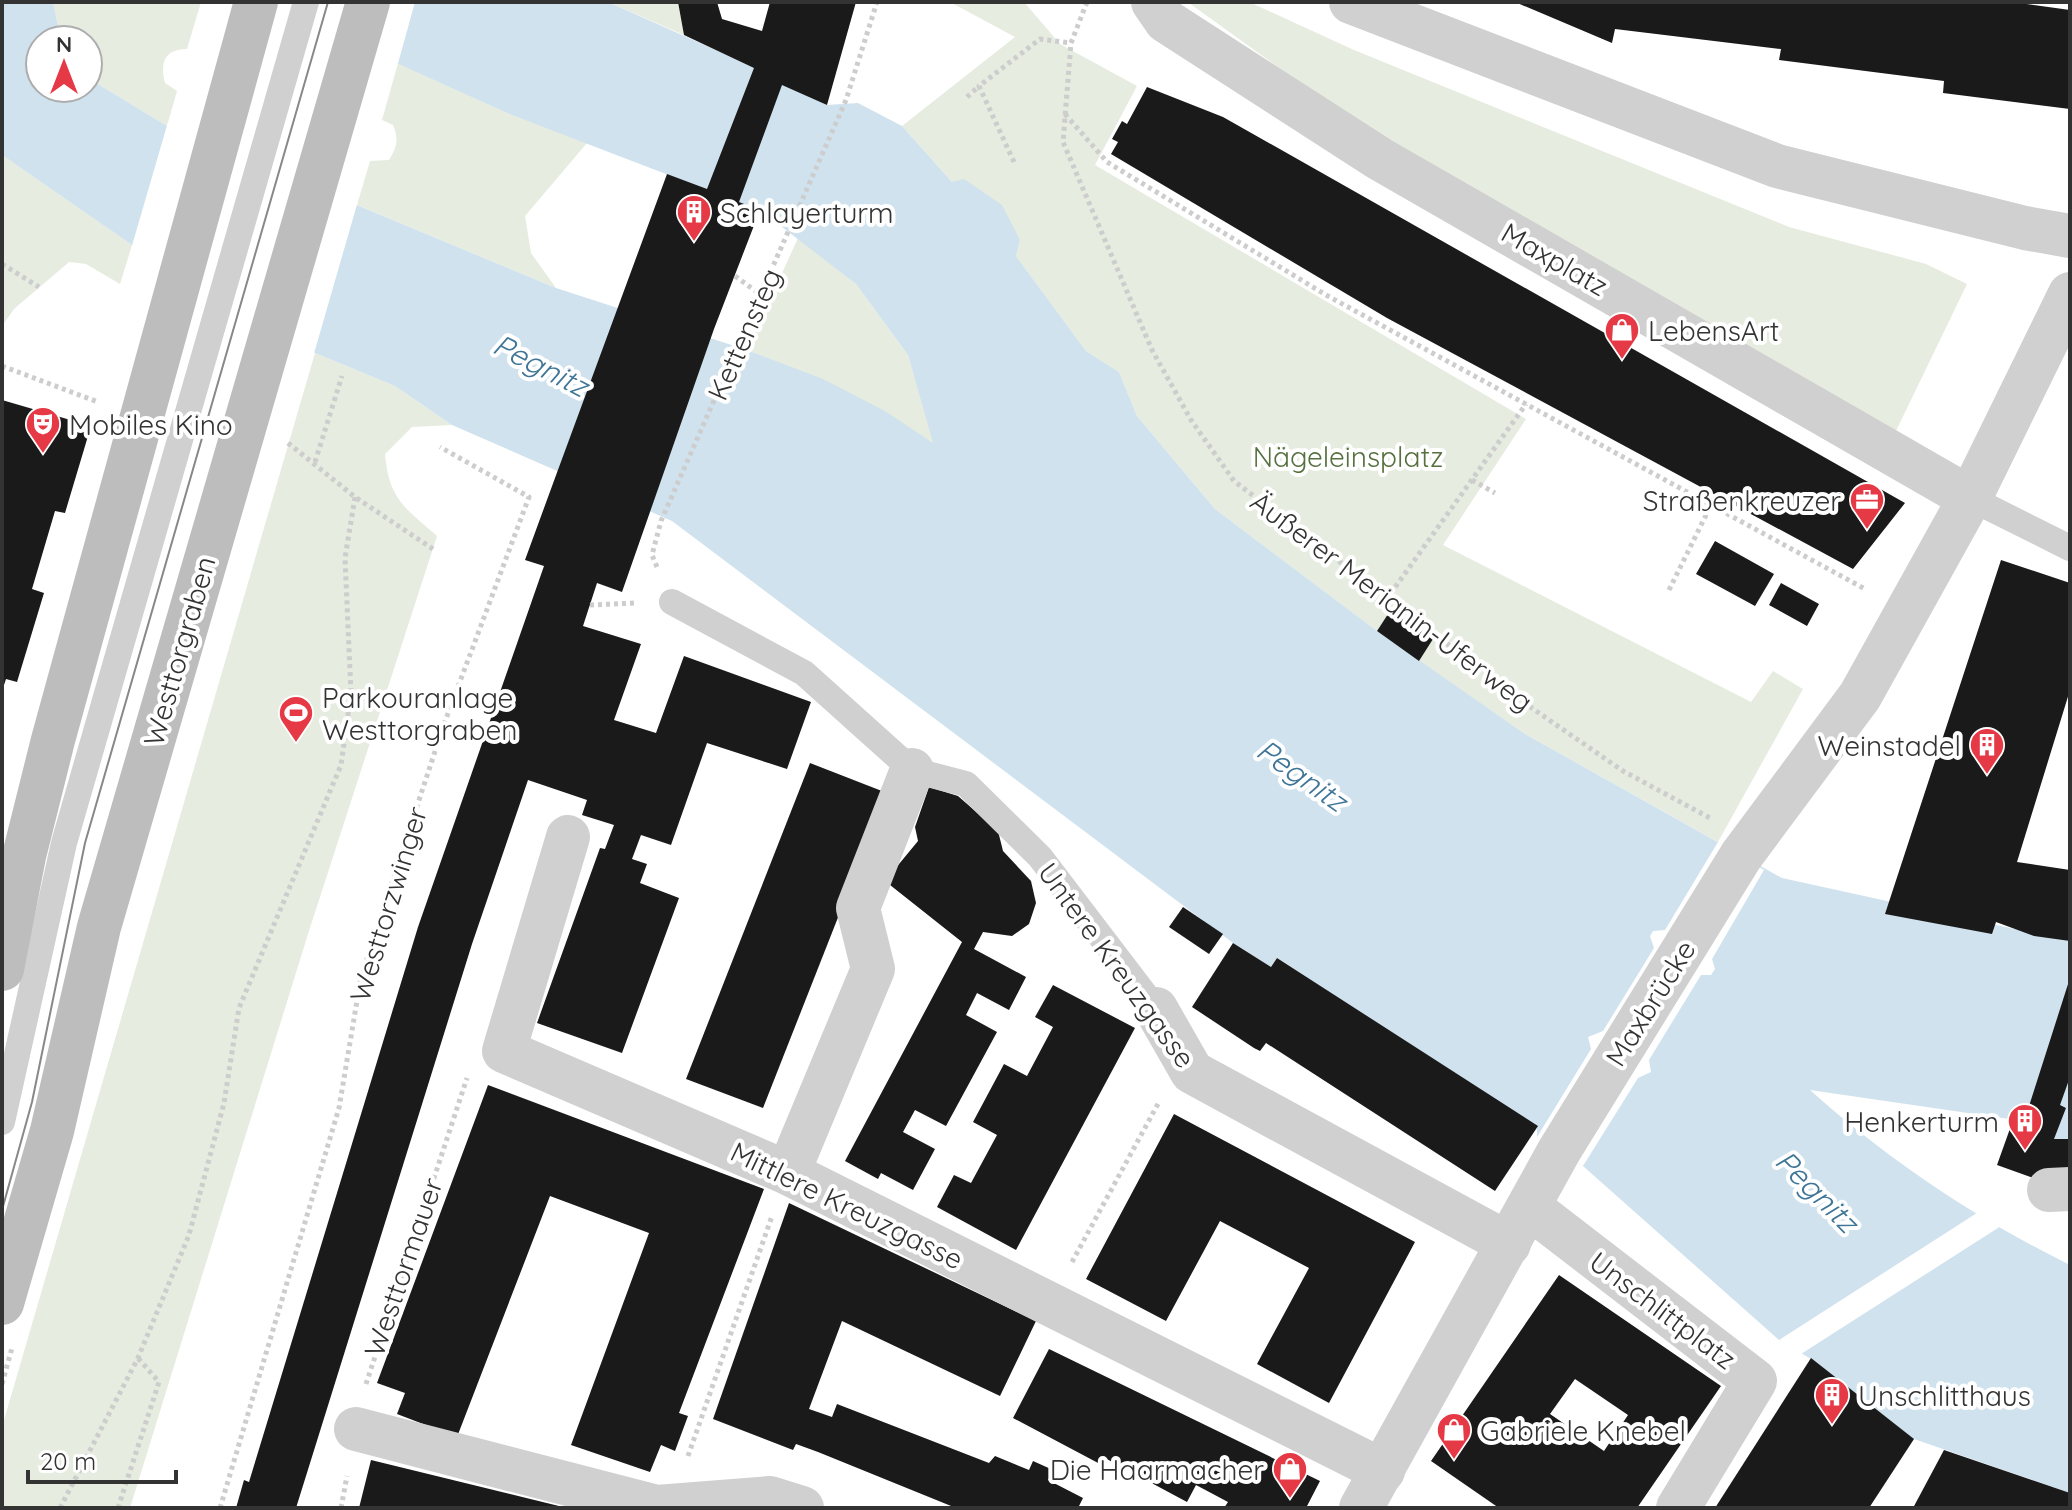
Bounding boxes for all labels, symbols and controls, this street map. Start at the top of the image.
north arrow [24,24,104,104]
text: N [56,30,72,58]
building icon: Schlayerturm [675,193,713,243]
place label: Schlayerturm [720,195,894,230]
street label: Maxplatz [1496,215,1614,303]
street label: Kettensteg [699,263,789,405]
shop icon: LebensArt [1603,311,1641,361]
place label: LebensArt [1648,313,1779,348]
water label: Pegnitz [487,325,597,406]
theatre icon: Mobiles Kino [24,405,62,455]
place label: Mobiles Kino [69,407,233,442]
park label: Nägeleinsplatz [1253,439,1443,474]
office icon: Straßenkreuzer [1848,481,1886,531]
street label: Äußerer Merianin-Uferweg [1244,483,1540,719]
place label: Straßenkreuzer [1643,483,1841,518]
street label: Westtorgraben [135,552,223,750]
place label: Parkouranlage Westtorgraben [322,680,518,747]
sports icon: Parkouranlage Westtorgraben [277,694,315,744]
building icon: Weinstadel [1968,726,2006,776]
place label: Weinstadel [1818,728,1961,763]
water label: Pegnitz [1250,730,1357,821]
street label: Westtorzwinger [342,802,434,1006]
street label: Untere Kreuzgasse [1031,855,1203,1075]
street label: Maxbrücke [1598,933,1702,1073]
building icon: Henkerturm [2006,1102,2044,1152]
place label: Henkerturm [1844,1104,1999,1139]
street label: Mittlere Kreuzgasse [725,1134,969,1276]
water label: Pegnitz [1768,1142,1868,1242]
street label: Westtormauer [356,1173,450,1361]
street label: Unschlittplatz [1583,1244,1743,1376]
building icon: Unschlitthaus [1813,1376,1851,1426]
place label: Unschlitthaus [1858,1378,2031,1413]
shop icon: Gabriele Knebel [1435,1411,1473,1461]
place label: Gabriele Knebel [1480,1413,1686,1448]
scale bar [28,1434,176,1484]
text: 20 m [40,1446,96,1476]
shop icon: Die Haarmacher [1271,1450,1309,1500]
place label: Die Haarmacher [1050,1452,1264,1487]

